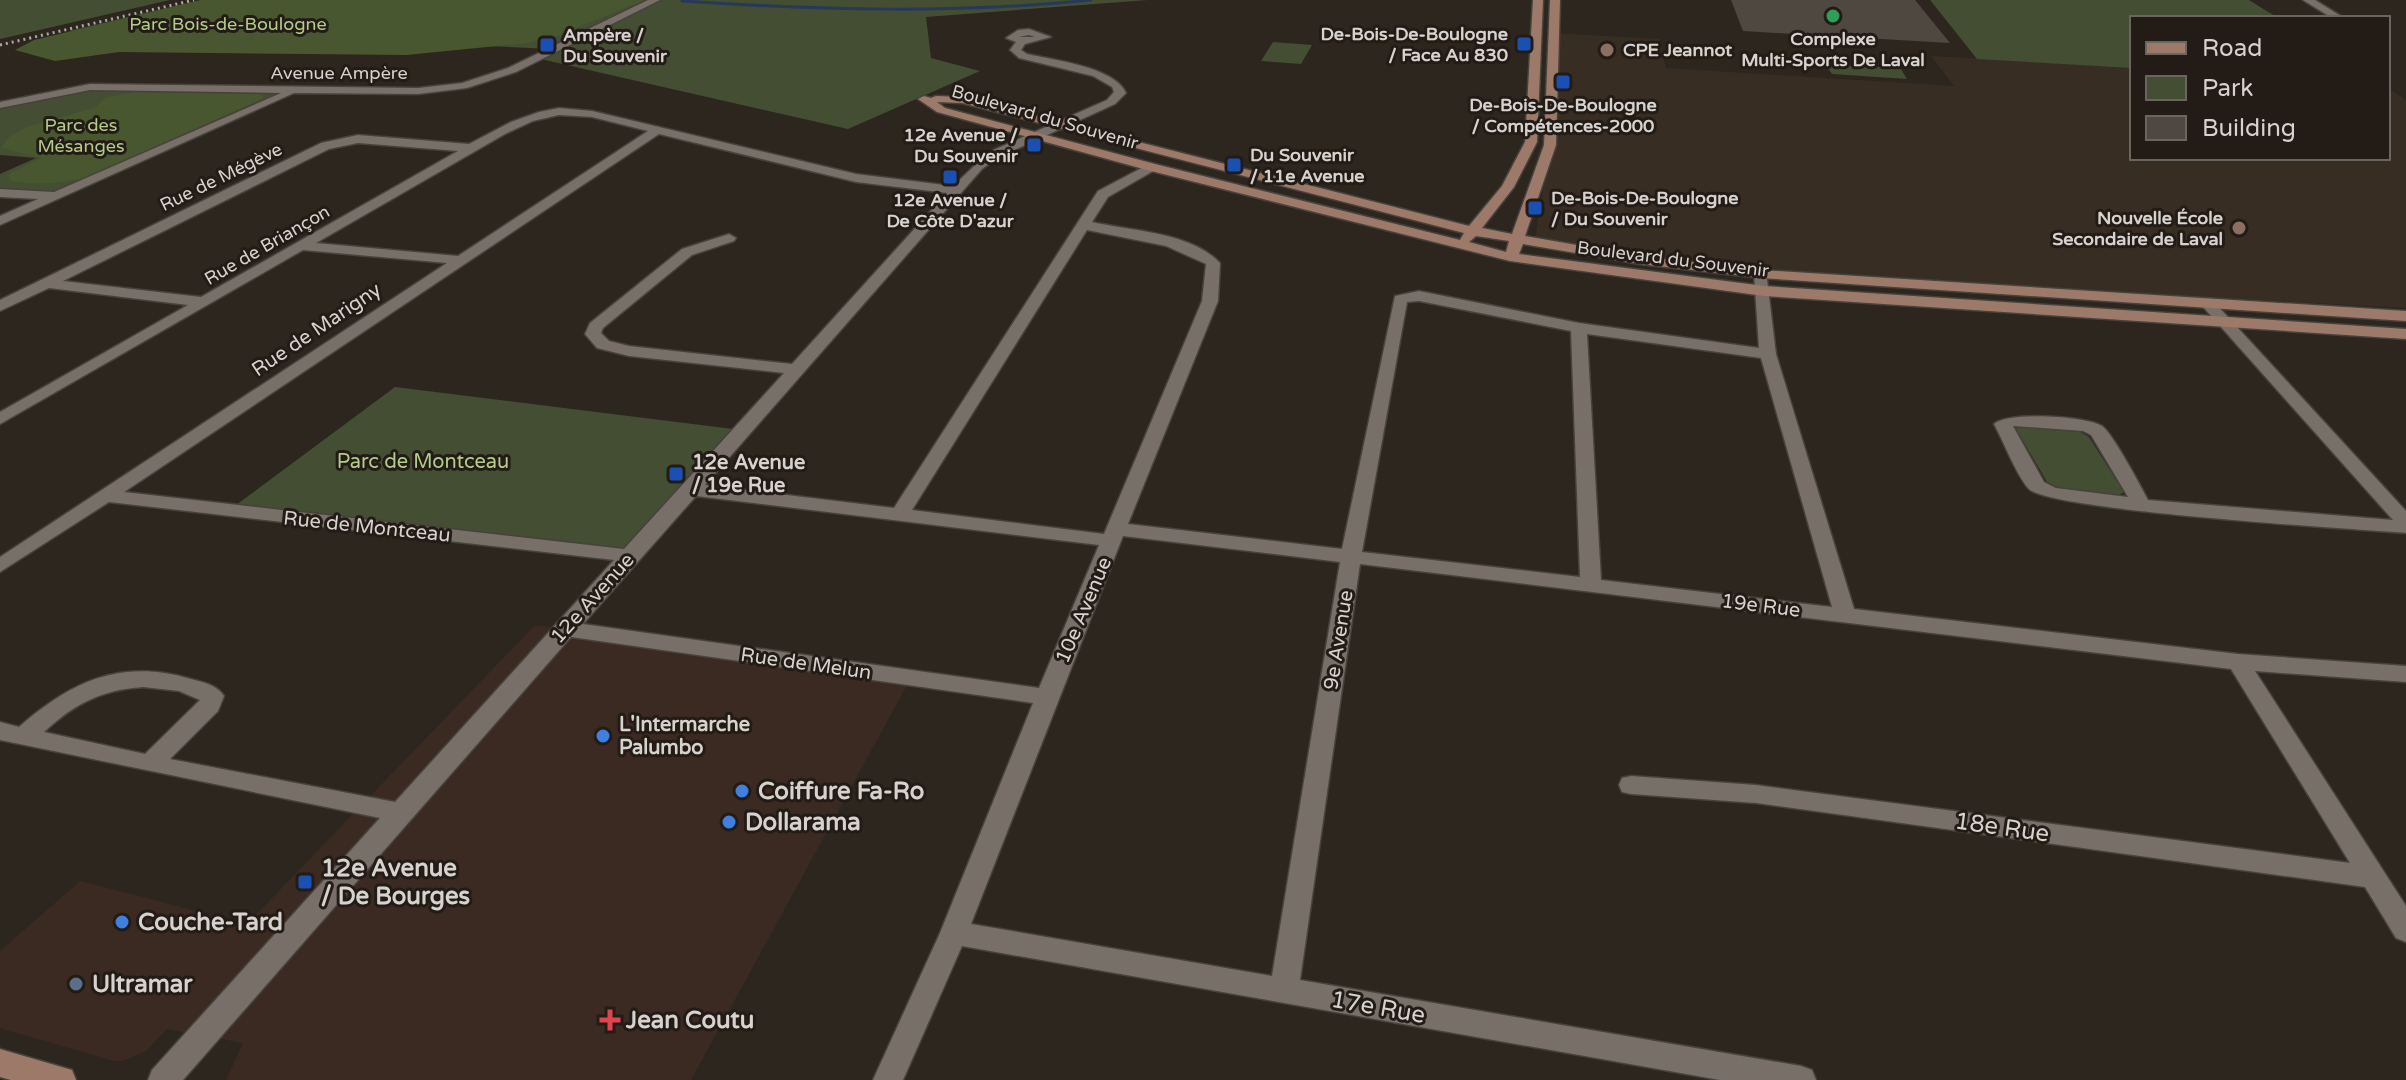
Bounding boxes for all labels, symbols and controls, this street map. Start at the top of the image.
marker: Complexe Multi-Sports De Laval [1824,7,1842,25]
park label: Parc Bois-de-Boulogne [129,13,327,35]
legend [2130,16,2390,160]
place label: De-Bois-De-Boulogne / Face Au 830 [1321,23,1508,66]
place label: Ampère / Du Souvenir [563,24,668,67]
place label: Complexe Multi-Sports De Laval [1741,28,1925,71]
text: Road [2202,34,2262,63]
marker: De-Bois-De-Boulogne / Face Au 830 [1515,35,1533,53]
marker: Ampère / Du Souvenir [538,36,556,54]
place label: CPE Jeannot [1623,39,1732,61]
marker: CPE Jeannot [1598,41,1616,59]
street label: Avenue Ampère [270,62,408,84]
marker: De-Bois-De-Boulogne / Compétences-2000 [1554,73,1572,91]
text: Park [2202,74,2253,103]
street label: Boulevard du Souvenir [949,80,1141,154]
place label: De-Bois-De-Boulogne / Compétences-2000 [1469,94,1657,137]
park label: Parc des Mésanges [37,114,125,157]
text: Building [2202,114,2296,143]
place label: 12e Avenue / Du Souvenir [903,124,1019,167]
marker: 12e Avenue / Du Souvenir [1025,136,1043,154]
street label: Rue de Mégève [156,138,286,216]
place label: Du Souvenir / 11e Avenue [1250,144,1365,187]
marker: Du Souvenir / 11e Avenue [1225,156,1243,174]
marker: 12e Avenue / De Côte D'azur [941,168,959,186]
place label: De-Bois-De-Boulogne / Du Souvenir [1551,187,1738,230]
place label: 12e Avenue / De Côte D'azur [886,189,1015,232]
marker: De-Bois-De-Boulogne / Du Souvenir [1526,199,1544,217]
street label: Rue de Briançon [200,200,334,290]
place label: Nouvelle École Secondaire de Laval [2052,207,2223,250]
marker: Nouvelle École Secondaire de Laval [2230,219,2248,237]
street label: Boulevard du Souvenir [1576,236,1770,282]
street label: Rue de Marigny [247,278,386,382]
park label: Parc de Montceau [337,450,509,474]
place label: 12e Avenue / 19e Rue [692,451,805,498]
marker: 12e Avenue / 19e Rue [667,465,685,483]
street label: Rue de Montceau [282,506,452,548]
street label: 12e Avenue [546,549,640,649]
street label: 10e Avenue [1051,554,1117,667]
street label: 9e Avenue [1319,589,1359,692]
street label: 19e Rue [1720,589,1802,623]
street label: Rue de Melun [739,643,873,685]
place label: L'Intermarche Palumbo [619,713,750,760]
marker: L'Intermarche Palumbo [594,727,612,745]
place label: Coiffure Fa-Ro [758,777,924,806]
marker: Coiffure Fa-Ro [733,782,751,800]
street label: 18e Rue [1953,807,2051,848]
place label: Dollarama [745,808,861,837]
marker: Dollarama [720,813,738,831]
place label: 12e Avenue / De Bourges [321,854,470,911]
marker: 12e Avenue / De Bourges [296,873,314,891]
place label: Couche-Tard [138,908,283,937]
marker: Couche-Tard [113,913,131,931]
place label: Ultramar [92,970,193,999]
marker: Ultramar [67,975,85,993]
street label: 17e Rue [1328,985,1427,1030]
place label: Jean Coutu [625,1006,754,1035]
marker: Jean Coutu [601,1011,619,1029]

